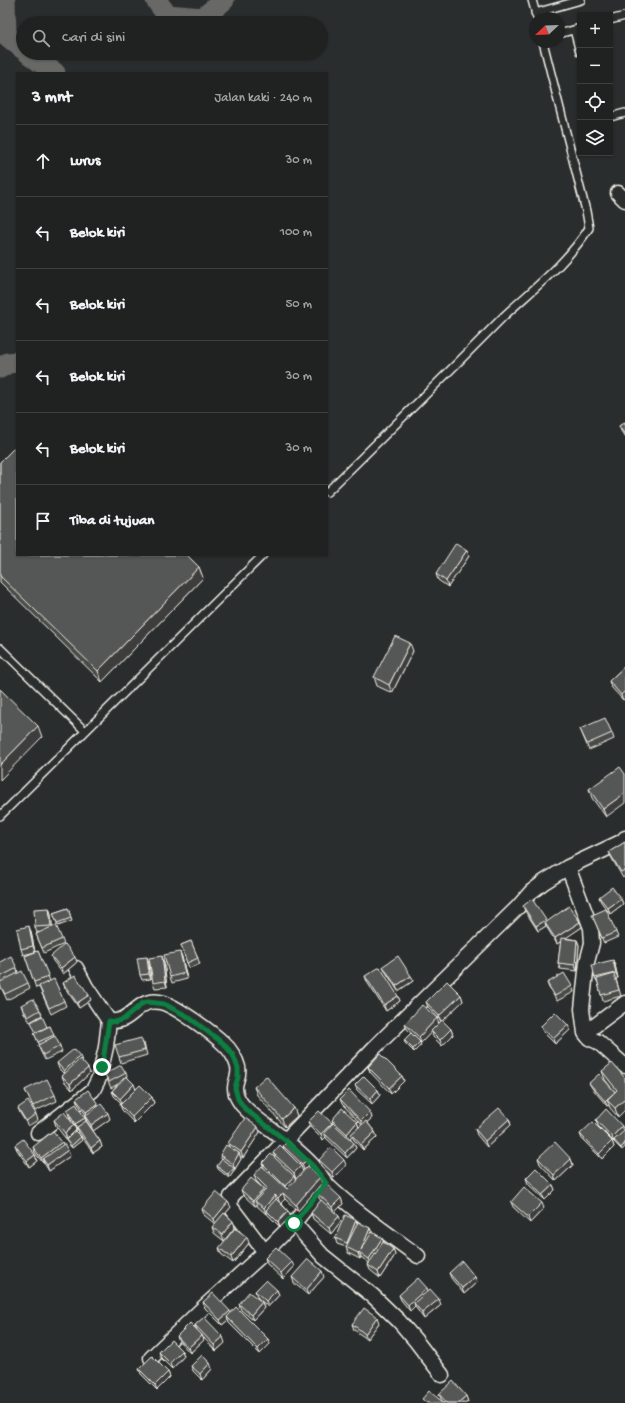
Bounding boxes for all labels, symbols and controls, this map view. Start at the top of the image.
north arrow [529,12,565,48]
map controls [577,12,613,156]
button: + [577,12,613,48]
search box [16,16,328,60]
icon: search [30,27,52,49]
text: Cari di sini [62,29,125,47]
button: − [577,48,613,84]
button: locate [577,84,613,120]
text: 3 mnt [32,88,72,108]
text: Jalan kaki · 240 m [214,91,312,106]
button: layers [577,120,613,156]
icon: ahead [32,150,54,172]
text: Lurus [70,152,100,170]
text: 30 m [286,153,312,168]
icon: left [32,222,54,244]
text: Belok kiri [70,224,125,242]
text: 100 m [280,225,312,240]
icon: left [32,294,54,316]
text: Belok kiri [70,296,125,314]
text: 50 m [285,297,312,312]
icon: left [32,366,54,388]
text: Belok kiri [70,368,125,386]
text: 30 m [286,369,312,384]
icon: left [32,438,54,460]
text: Belok kiri [70,440,125,458]
text: 30 m [286,441,312,456]
icon: arrive [32,510,54,532]
text: Tiba di tujuan [70,512,154,530]
route end [93,1058,111,1076]
route start [285,1214,303,1232]

